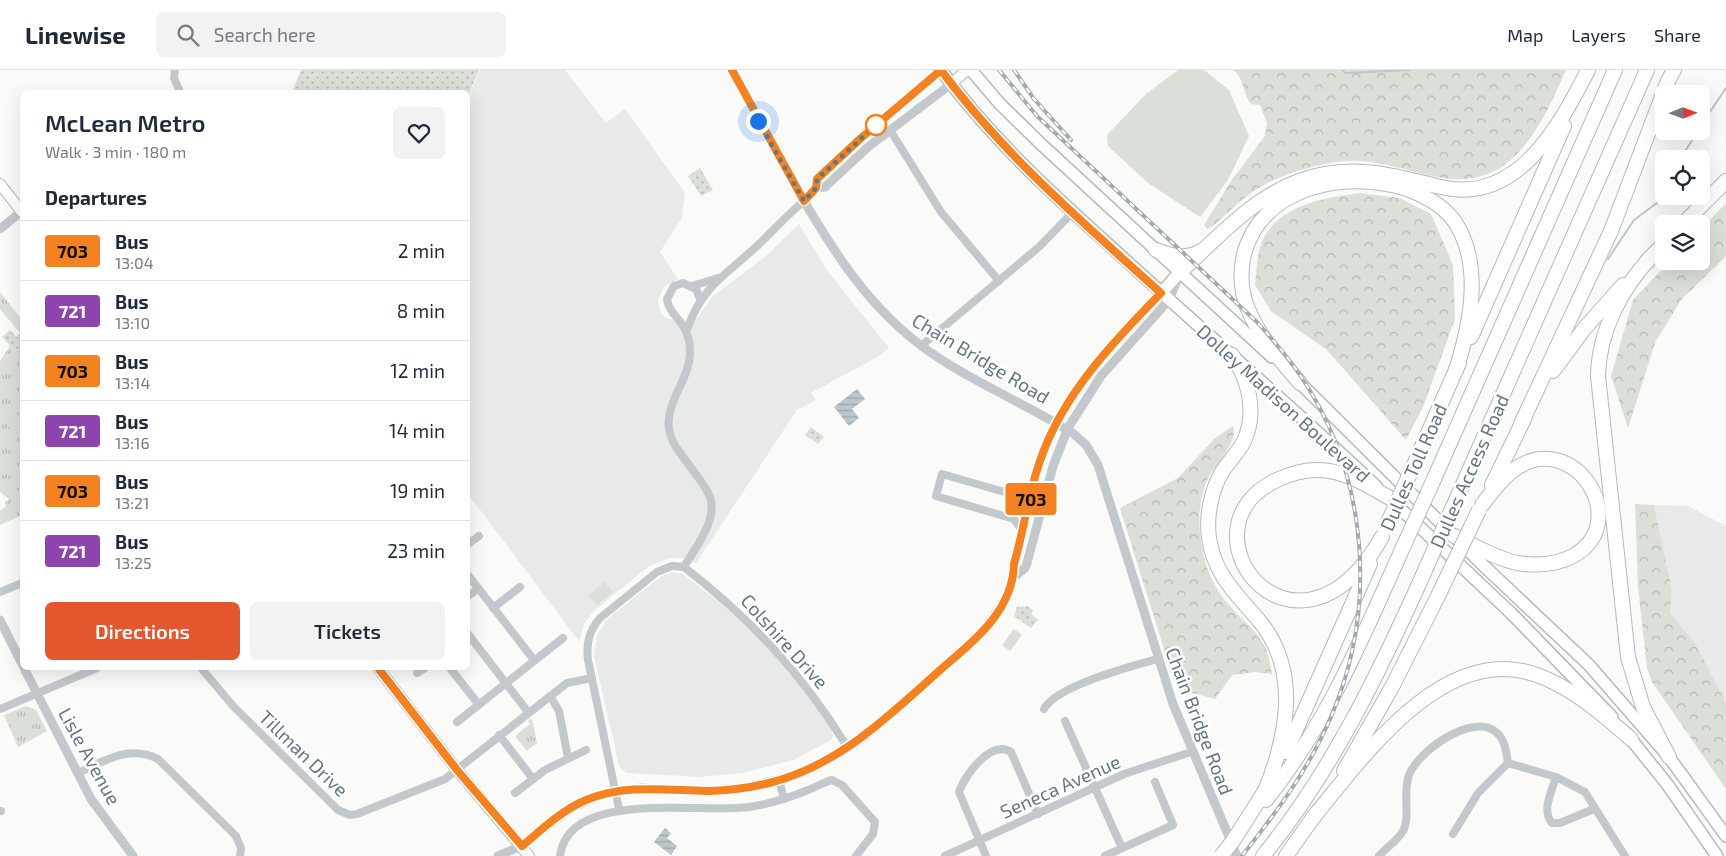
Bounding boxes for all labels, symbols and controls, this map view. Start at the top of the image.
search box [156,12,506,57]
text: Linewise [25,20,126,49]
icon: search [174,21,202,49]
text: Search here [214,23,316,46]
text: Map [1507,24,1543,46]
text: Layers [1571,24,1626,46]
text: Share [1654,24,1701,46]
north arrow [1655,85,1710,140]
map controls [1655,85,1710,270]
button: heart [393,107,445,159]
text: McLean Metro [45,108,205,137]
your location [746,109,771,134]
unlabelled marker [865,114,887,136]
text: Walk · 3 min · 180 m [45,142,186,161]
button: locate [1655,150,1710,205]
text: Departures [45,186,147,209]
button: layers [1655,215,1710,270]
text: Bus [115,230,149,253]
text: 2 min [398,239,445,262]
text: 703 [57,240,88,262]
text: 13:04 [115,253,154,272]
text: Bus [115,290,149,313]
text: 8 min [397,299,445,322]
text: 721 [59,300,86,322]
street label: Chain Bridge Road [908,308,1054,408]
text: 13:10 [115,313,150,332]
street label: Dolley Madison Boulevard [1193,319,1375,487]
text: Bus [115,350,149,373]
text: 12 min [390,359,445,382]
text: 703 [57,360,88,382]
text: 13:14 [115,373,150,392]
street label: Dulles Access Road [1425,391,1513,551]
street label: Dulles Toll Road [1375,400,1451,534]
text: Bus [115,410,149,433]
text: 14 min [389,419,445,442]
text: 721 [59,420,86,442]
text: 13:16 [115,433,150,452]
text: Bus [115,470,149,493]
text: 19 min [390,479,445,502]
text: 703 [57,480,88,502]
line badge: 703 [1002,483,1060,515]
text: 703 [1015,488,1047,510]
text: 13:21 [115,493,149,512]
text: Bus [115,530,149,553]
text: 23 min [387,539,445,562]
text: 721 [59,540,86,562]
text: 13:25 [115,553,152,572]
street label: Colshire Drive [736,589,834,693]
button: Directions [45,602,240,660]
button: Tickets [250,602,445,660]
street label: Chain Bridge Road [1161,644,1239,798]
street label: Lisle Avenue [54,703,126,809]
street label: Tillman Drive [255,705,353,801]
street label: Seneca Avenue [996,749,1124,823]

